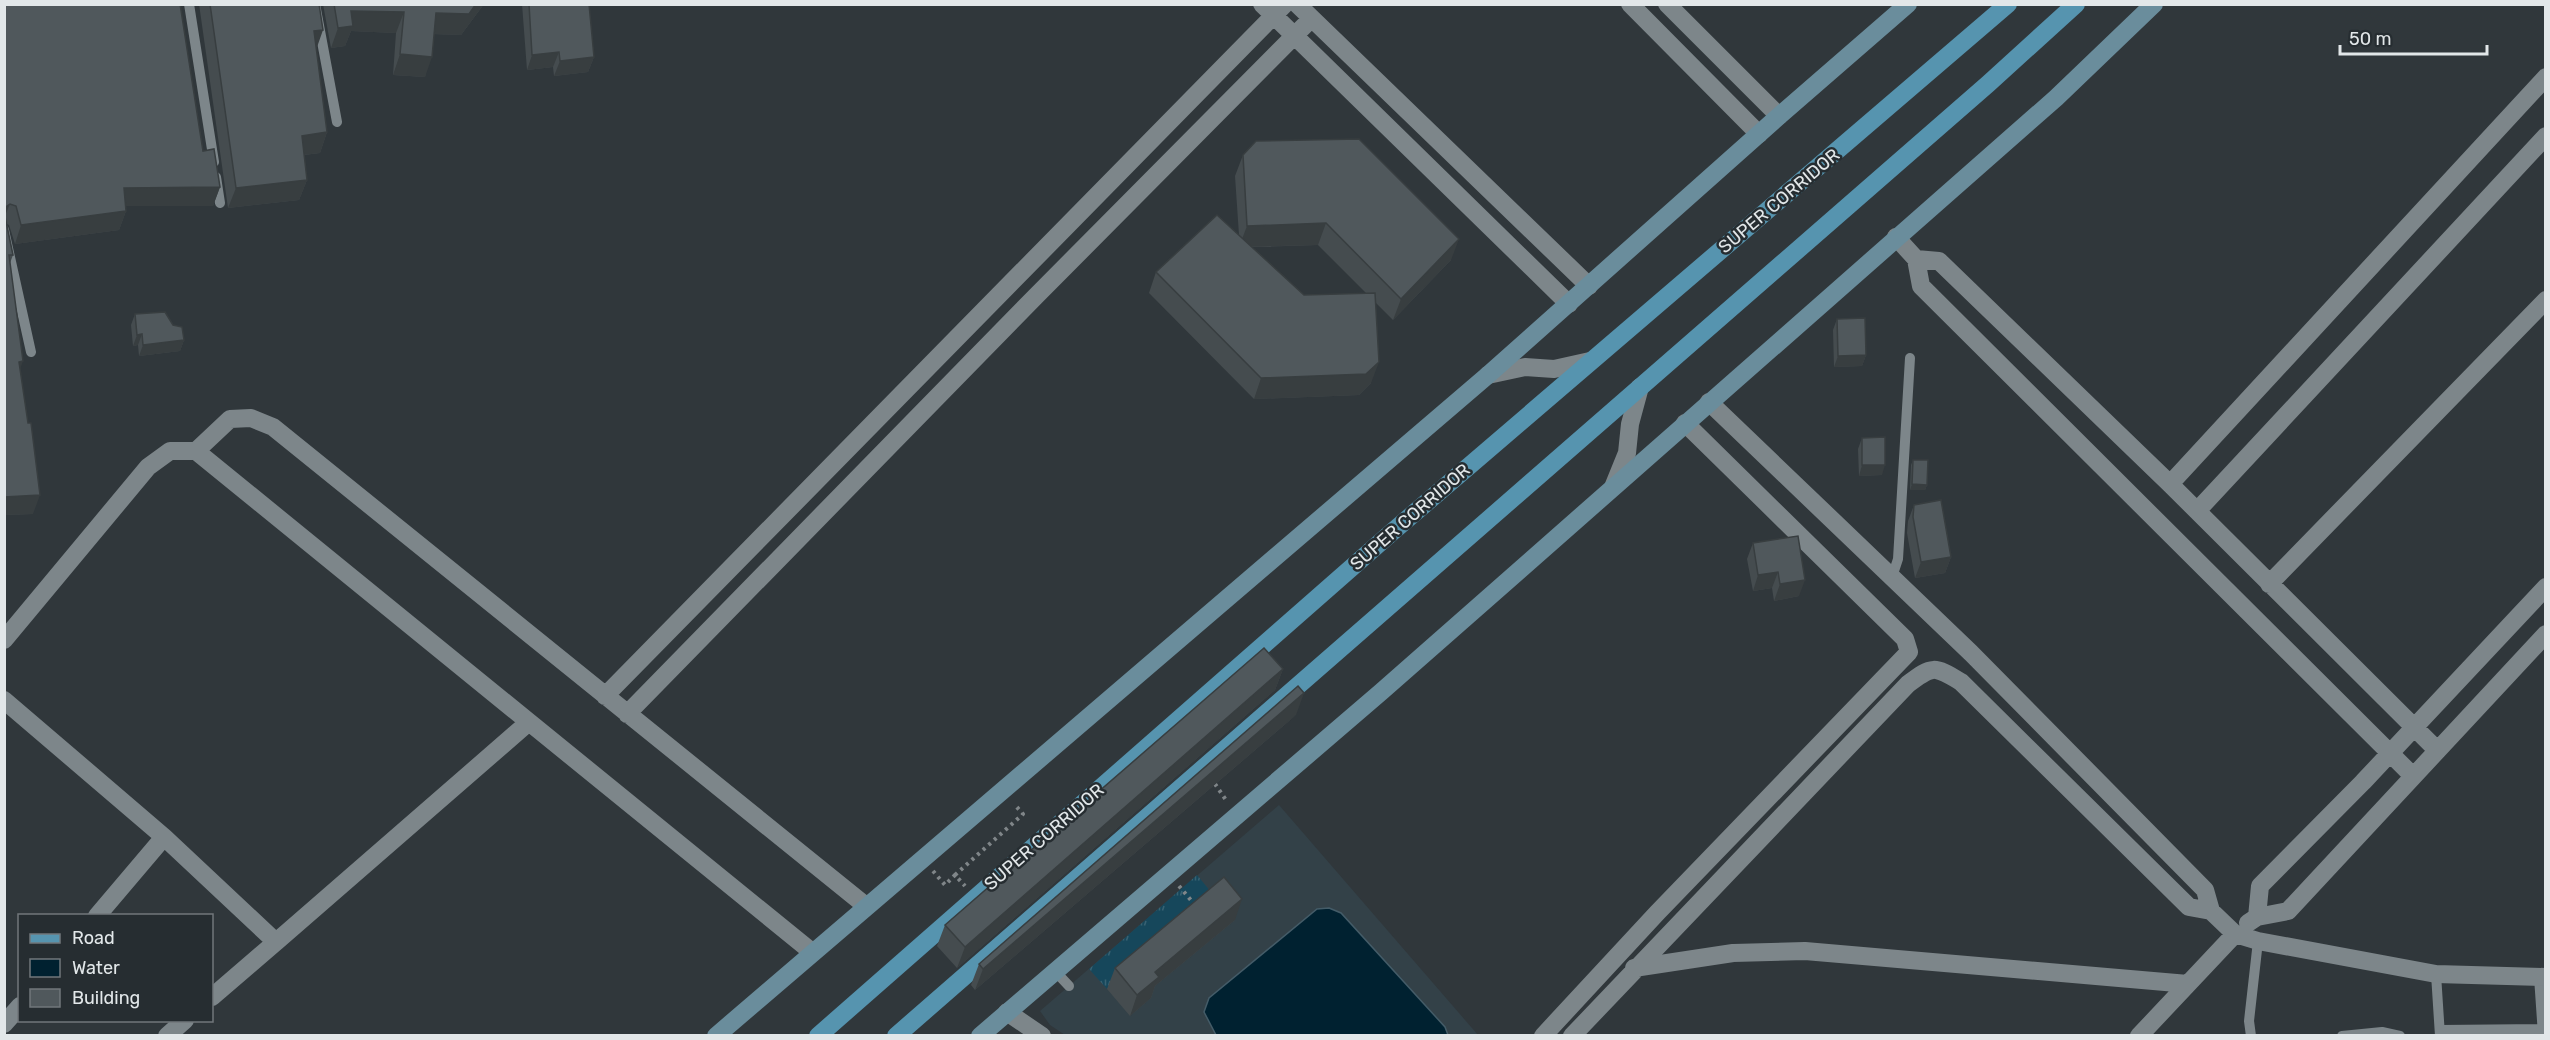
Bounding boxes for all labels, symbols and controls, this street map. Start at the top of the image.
scale bar [2340,18,2487,56]
text: 50 m [2349,28,2392,50]
street label: SUPER CORRIDOR [1714,144,1844,258]
street label: SUPER CORRIDOR [1346,459,1475,575]
street label: SUPER CORRIDOR [980,779,1109,895]
legend [18,914,213,1022]
text: Road [72,927,115,949]
text: Water [72,957,120,979]
text: Building [72,987,140,1009]

